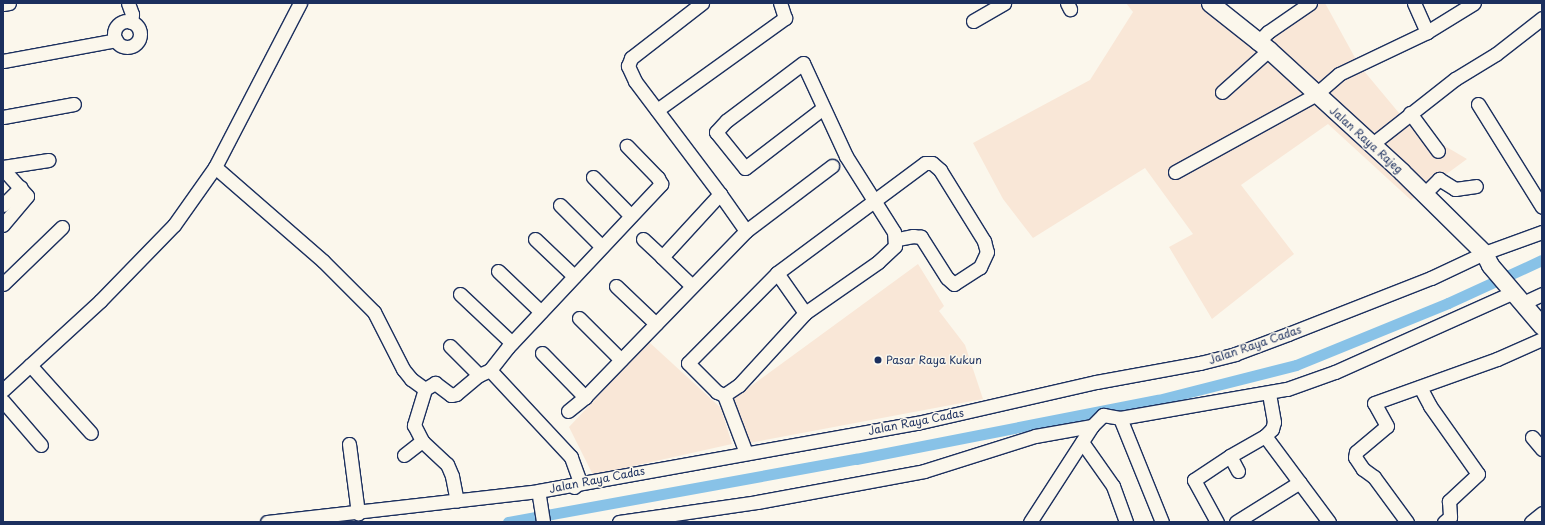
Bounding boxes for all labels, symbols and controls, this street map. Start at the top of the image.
street label: Jalan Raya Rajeg [1327,104,1405,176]
street label: Jalan Raya Cadas [1207,323,1303,367]
place label: Pasar Raya Kukun [886,353,983,367]
marker: Pasar Raya Kukun [873,355,883,365]
street label: Jalan Raya Cadas [867,406,965,438]
street label: Jalan Raya Cadas [548,464,646,496]

